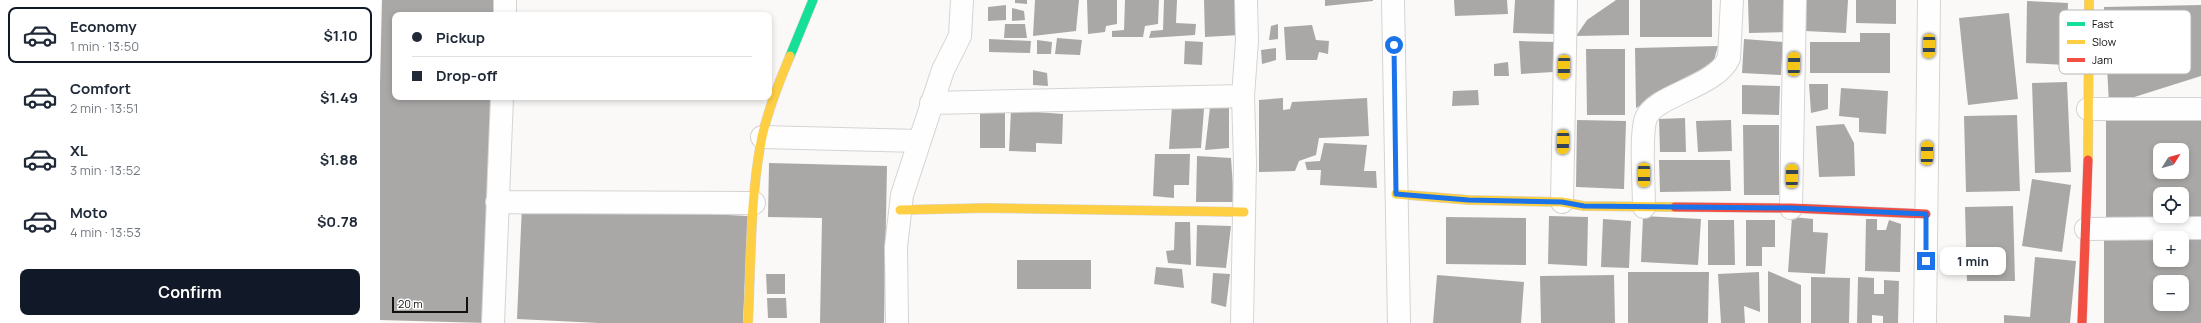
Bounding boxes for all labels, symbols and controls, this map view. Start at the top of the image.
legend [2059,10,2191,74]
text: Economy [70,16,137,37]
text: Fast [2092,16,2114,31]
icon: car [22,17,58,53]
text: $1.10 [323,25,358,46]
text: Pickup [436,27,485,48]
car [1923,34,1935,58]
text: Slow [2092,34,2117,49]
route start [1385,36,1403,54]
text: 1 min · 13:50 [70,37,139,55]
car [1788,52,1800,76]
text: Jam [2092,52,2113,67]
car [1558,55,1570,79]
text: Drop-off [436,65,497,86]
text: Comfort [70,78,131,99]
icon: car [22,79,58,115]
text: $1.49 [320,87,358,108]
text: 2 min · 13:51 [70,99,139,117]
car [1557,130,1569,154]
text: XL [70,140,88,161]
icon: car [22,141,58,177]
car [1921,141,1933,165]
north arrow [2153,143,2189,179]
map controls [2153,143,2189,311]
text: $1.88 [320,149,358,170]
text: 3 min · 13:52 [70,161,140,179]
car [1638,163,1650,187]
car [1786,164,1798,188]
button: locate [2153,187,2189,223]
text: Moto [70,202,107,223]
icon: car [22,203,58,239]
text: $0.78 [317,211,358,232]
text: 4 min · 13:53 [70,223,141,241]
button: + [2153,231,2189,267]
callout: 1 min [1940,247,2006,275]
route end [1917,252,1935,270]
text: 1 min [1957,252,1989,270]
button: Confirm [20,269,360,315]
button: − [2153,275,2189,311]
scale bar [392,295,468,314]
text: 20 m [398,296,423,311]

